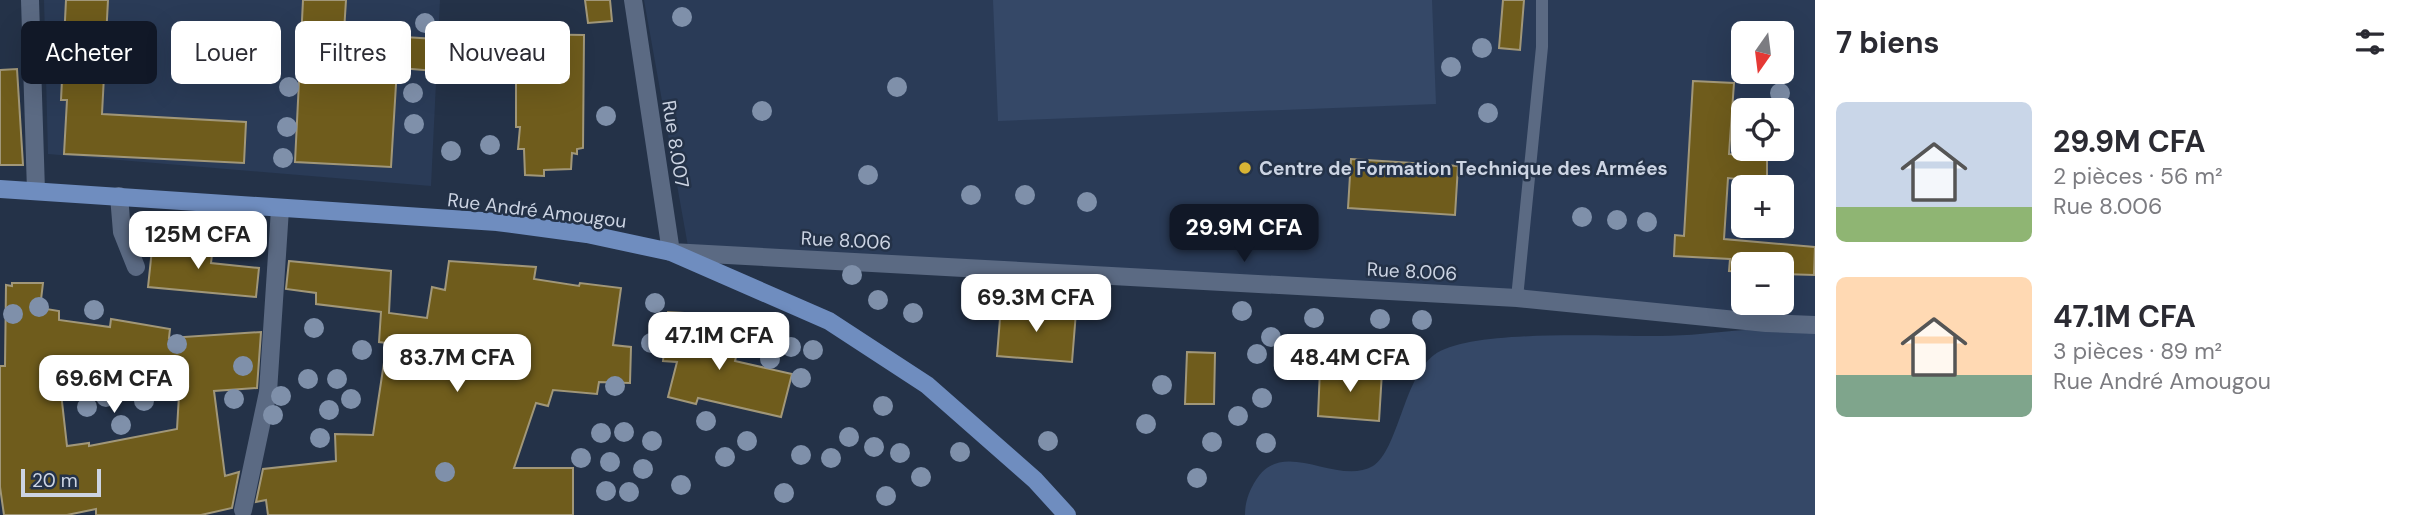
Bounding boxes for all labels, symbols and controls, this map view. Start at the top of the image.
chip: Acheter [21,21,157,84]
chip: Louer [171,21,281,84]
chip: Filtres [295,21,411,84]
chip: Nouveau [425,21,570,84]
north arrow [1731,21,1794,84]
map controls [1731,21,1794,315]
text: 7 biens [1836,23,1940,62]
icon: filters [2351,23,2389,61]
street label: Rue 8.007 [656,98,695,190]
button: locate [1731,98,1794,161]
text: 29.9M CFA [2053,122,2205,161]
icon: home [1892,130,1976,214]
place label: Centre de Formation Technique des Armées [1259,156,1668,181]
marker: Centre de Formation Technique des Armées [1237,160,1253,176]
text: 2 pièces · 56 m² [2053,161,2223,191]
button: + [1731,175,1794,238]
street label: Rue André Amougou [446,187,628,234]
text: Rue 8.006 [2053,191,2163,221]
pin: 29.9M CFA [1164,204,1324,264]
pin: 125M CFA [126,212,270,271]
text: 29.9M CFA [1186,212,1302,242]
text: 125M CFA [145,219,251,249]
street label: Rue 8.006 [800,226,892,255]
button: − [1731,252,1794,315]
street label: Rue 8.006 [1366,257,1458,286]
pin: 69.3M CFA [956,274,1116,334]
text: 69.3M CFA [977,282,1095,312]
text: 47.1M CFA [2053,297,2196,336]
icon: home [1892,305,1976,389]
pin: 47.1M CFA [639,312,799,372]
text: 47.1M CFA [664,320,774,350]
pin: 83.7M CFA [377,334,537,394]
pin: 48.4M CFA [1270,334,1430,394]
text: 3 pièces · 89 m² [2053,336,2222,366]
text: 83.7M CFA [399,342,515,372]
text: 48.4M CFA [1290,342,1410,372]
pin: 69.6M CFA [34,356,194,415]
text: 69.6M CFA [55,363,173,393]
text: Rue André Amougou [2053,366,2271,396]
scale bar [21,466,102,498]
text: 20 m [32,468,78,493]

